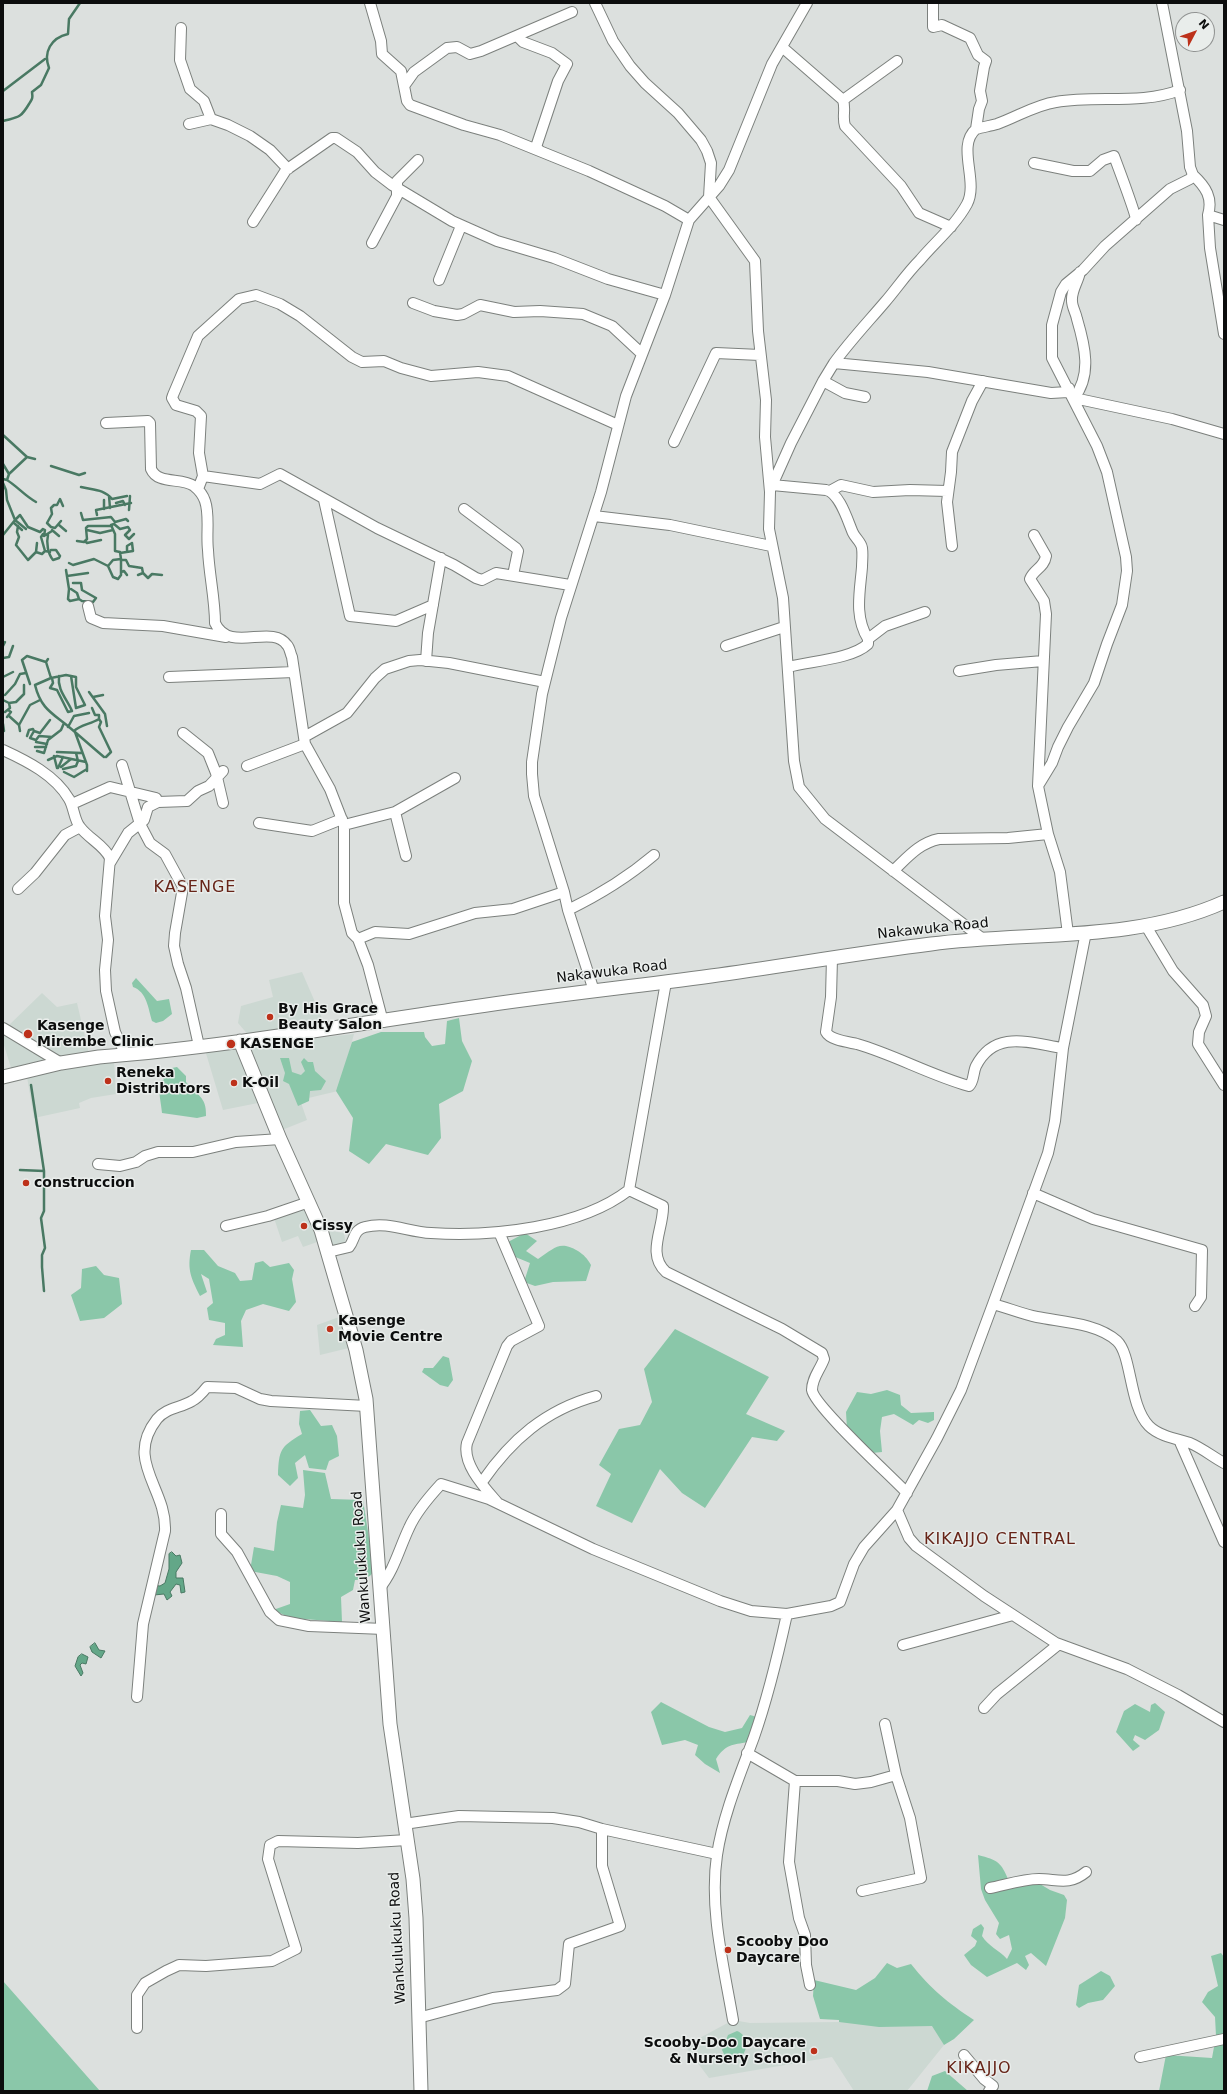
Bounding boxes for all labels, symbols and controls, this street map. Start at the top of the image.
north arrow [1175,12,1215,52]
text: N [1196,17,1212,32]
district label: KASENGE [154,878,236,898]
street label: Nakawuka Road [877,915,989,943]
street label: Nakawuka Road [555,957,669,987]
place label: By His Grace Beauty Salon [278,1001,382,1034]
marker: By His Grace Beauty Salon [265,1012,275,1022]
place label: Kasenge Mirembe Clinic [37,1018,154,1050]
marker: Kasenge Mirembe Clinic [22,1028,34,1040]
place label: KASENGE [240,1036,314,1052]
marker: KASENGE [225,1038,237,1050]
place label: Reneka Distributors [116,1065,211,1098]
place label: K-Oil [242,1075,279,1091]
marker: Reneka Distributors [103,1076,113,1086]
marker: K-Oil [229,1078,239,1088]
place label: construccion [34,1175,135,1191]
marker: construccion [21,1178,31,1188]
place label: Cissy [312,1218,353,1234]
marker: Cissy [299,1221,309,1231]
place label: Kasenge Movie Centre [338,1313,443,1346]
marker: Kasenge Movie Centre [325,1324,335,1334]
street label: Wankulukuku Road [349,1490,375,1624]
district label: KIKAJJO CENTRAL [924,1530,1076,1550]
street label: Wankulukuku Road [386,1871,410,2005]
place label: Scooby Doo Daycare [736,1934,828,1966]
marker: Scooby Doo Daycare [723,1945,733,1955]
place label: Scooby-Doo Daycare & Nursery School [644,2035,806,2068]
marker: Scooby-Doo Daycare & Nursery School [809,2046,819,2056]
district label: KIKAJJO [946,2059,1012,2079]

